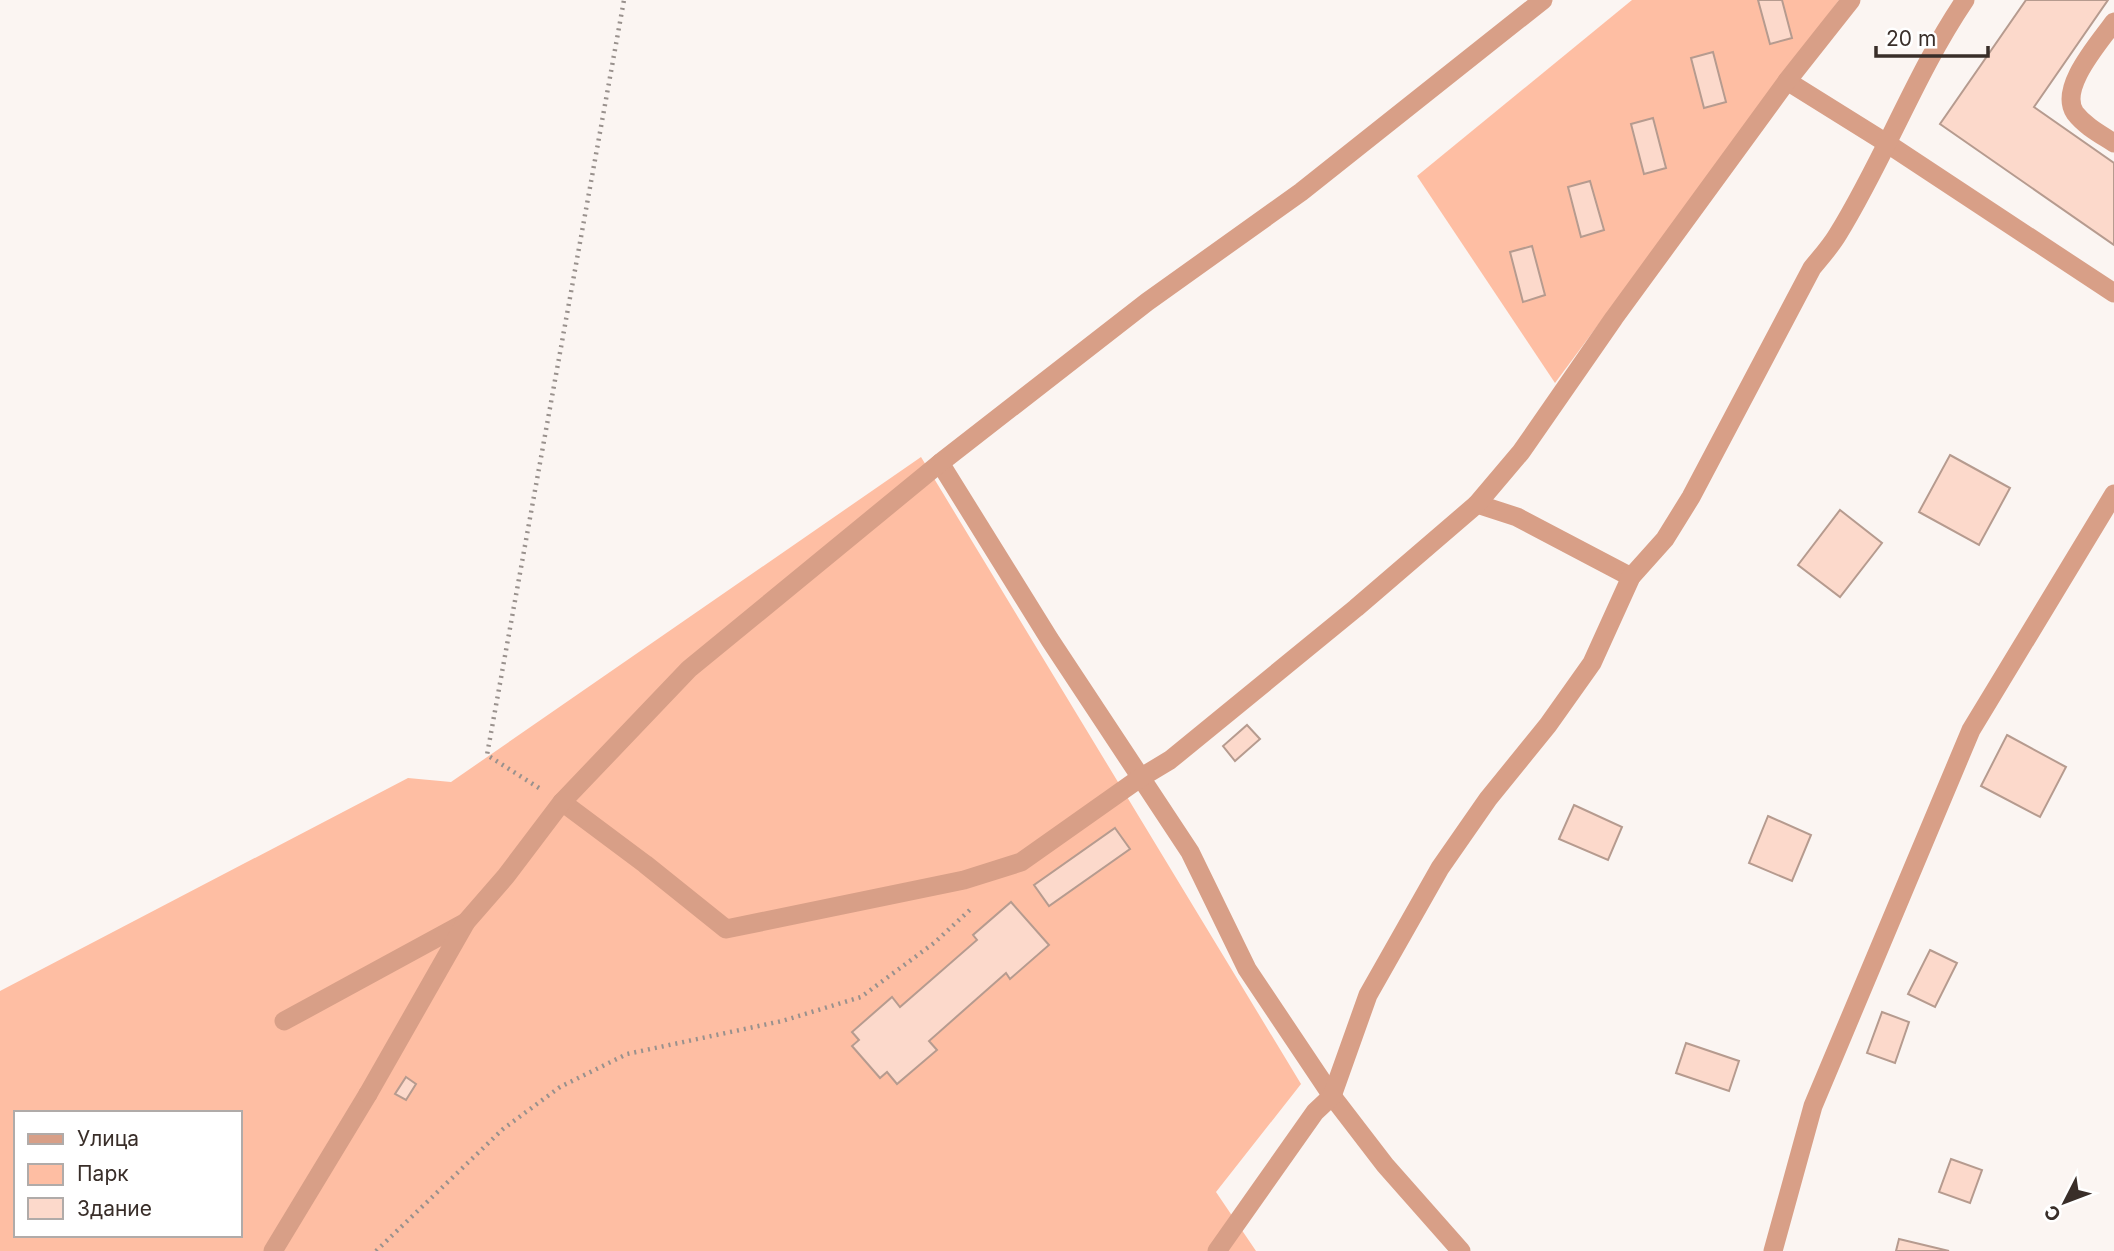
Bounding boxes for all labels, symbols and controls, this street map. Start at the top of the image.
scale bar [1876,14,1988,58]
text: 20 m [1886,26,1936,51]
legend [14,1111,242,1237]
text: Улица [77,1126,139,1151]
text: Парк [77,1161,129,1186]
north arrow [2030,1167,2100,1237]
text: Здание [77,1196,152,1221]
text: С [2039,1200,2066,1226]

